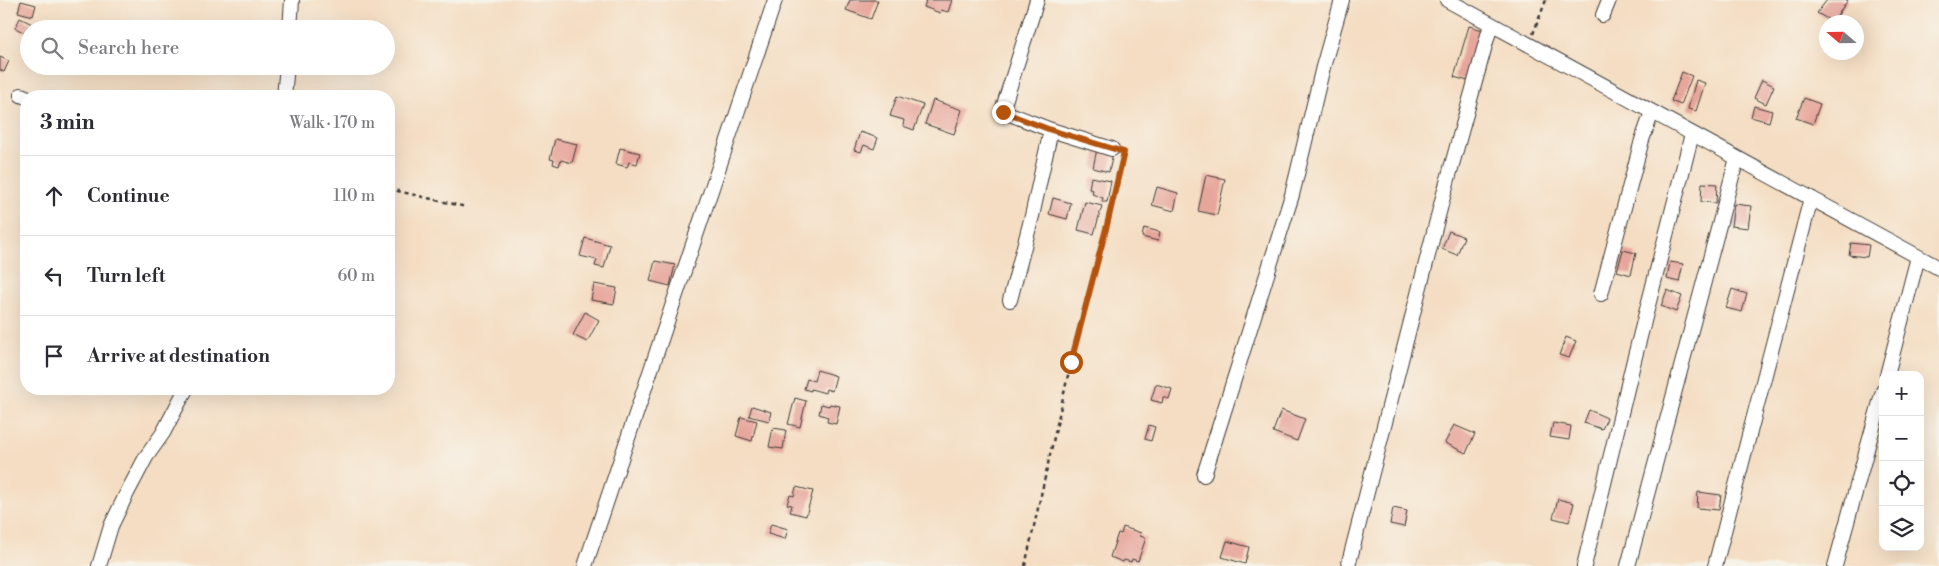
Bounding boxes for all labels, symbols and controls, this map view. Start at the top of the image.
north arrow [1819,15,1864,60]
search box [20,20,395,75]
icon: search [38,34,66,62]
text: Search here [78,36,179,60]
route end [992,101,1015,124]
text: 3 min [40,110,95,136]
text: Walk · 170 m [289,113,375,133]
icon: ahead [40,182,68,210]
text: Continue [87,184,170,208]
text: 110 m [333,186,375,206]
icon: left [40,262,68,290]
text: Turn left [87,264,166,288]
text: 60 m [337,266,375,286]
icon: arrive [40,342,68,370]
text: Arrive at destination [87,344,270,368]
route start [1060,351,1083,374]
map controls [1879,371,1924,551]
button: + [1879,371,1924,416]
button: − [1879,416,1924,461]
button: locate [1879,461,1924,506]
button: layers [1879,506,1924,551]

